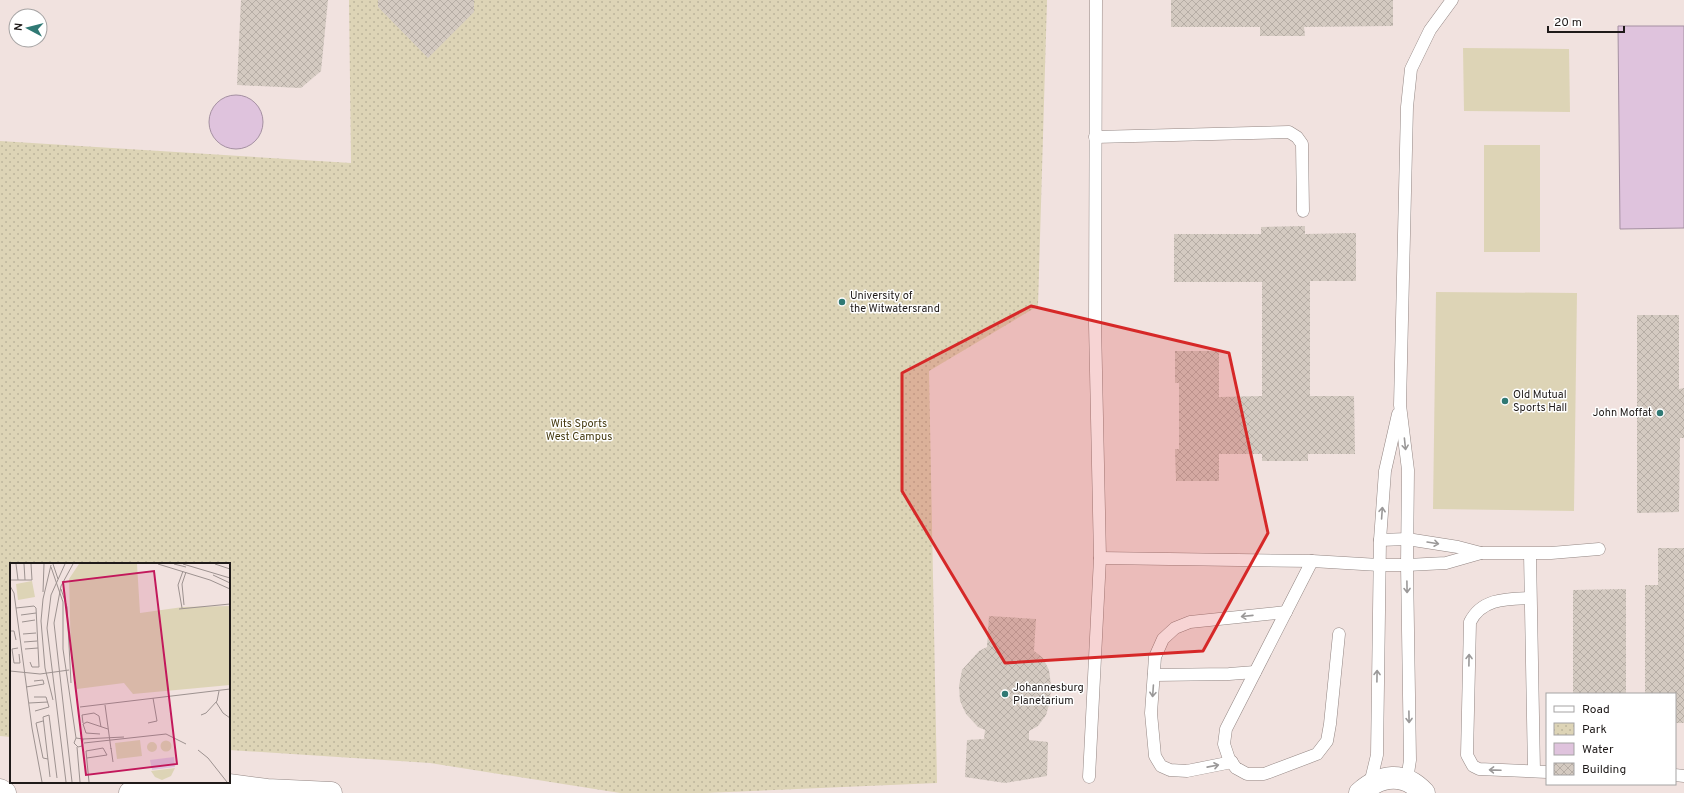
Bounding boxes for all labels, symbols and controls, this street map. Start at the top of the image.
north arrow [8,8,48,48]
scale bar [1548,8,1624,34]
text: 20 m [1554,15,1582,31]
text: N [12,22,26,32]
place label: University of the Witwatersrand [850,289,940,316]
marker: University of the Witwatersrand [837,297,847,307]
place label: Old Mutual Sports Hall [1513,388,1567,415]
marker: Old Mutual Sports Hall [1500,396,1510,406]
place label: John Moffat [1593,406,1652,420]
marker: John Moffat [1655,408,1665,418]
park label: Wits Sports West Campus [546,417,612,444]
one-way arrow [1401,437,1409,450]
one-way arrow [1378,507,1385,520]
one-way arrow [1426,539,1439,547]
inset map [10,563,230,783]
one-way arrow [1403,580,1411,593]
one-way arrow [1241,613,1254,620]
one-way arrow [1465,654,1473,667]
one-way arrow [1373,670,1381,683]
place label: Johannesburg Planetarium [1013,681,1084,708]
one-way arrow [1149,684,1156,697]
marker: Johannesburg Planetarium [1000,689,1010,699]
legend [1546,693,1676,785]
text: Road [1582,702,1610,718]
one-way arrow [1405,710,1413,723]
text: Park [1582,722,1607,738]
text: Water [1582,742,1614,758]
one-way arrow [1206,762,1219,770]
text: Building [1582,762,1626,778]
one-way arrow [1489,766,1502,774]

